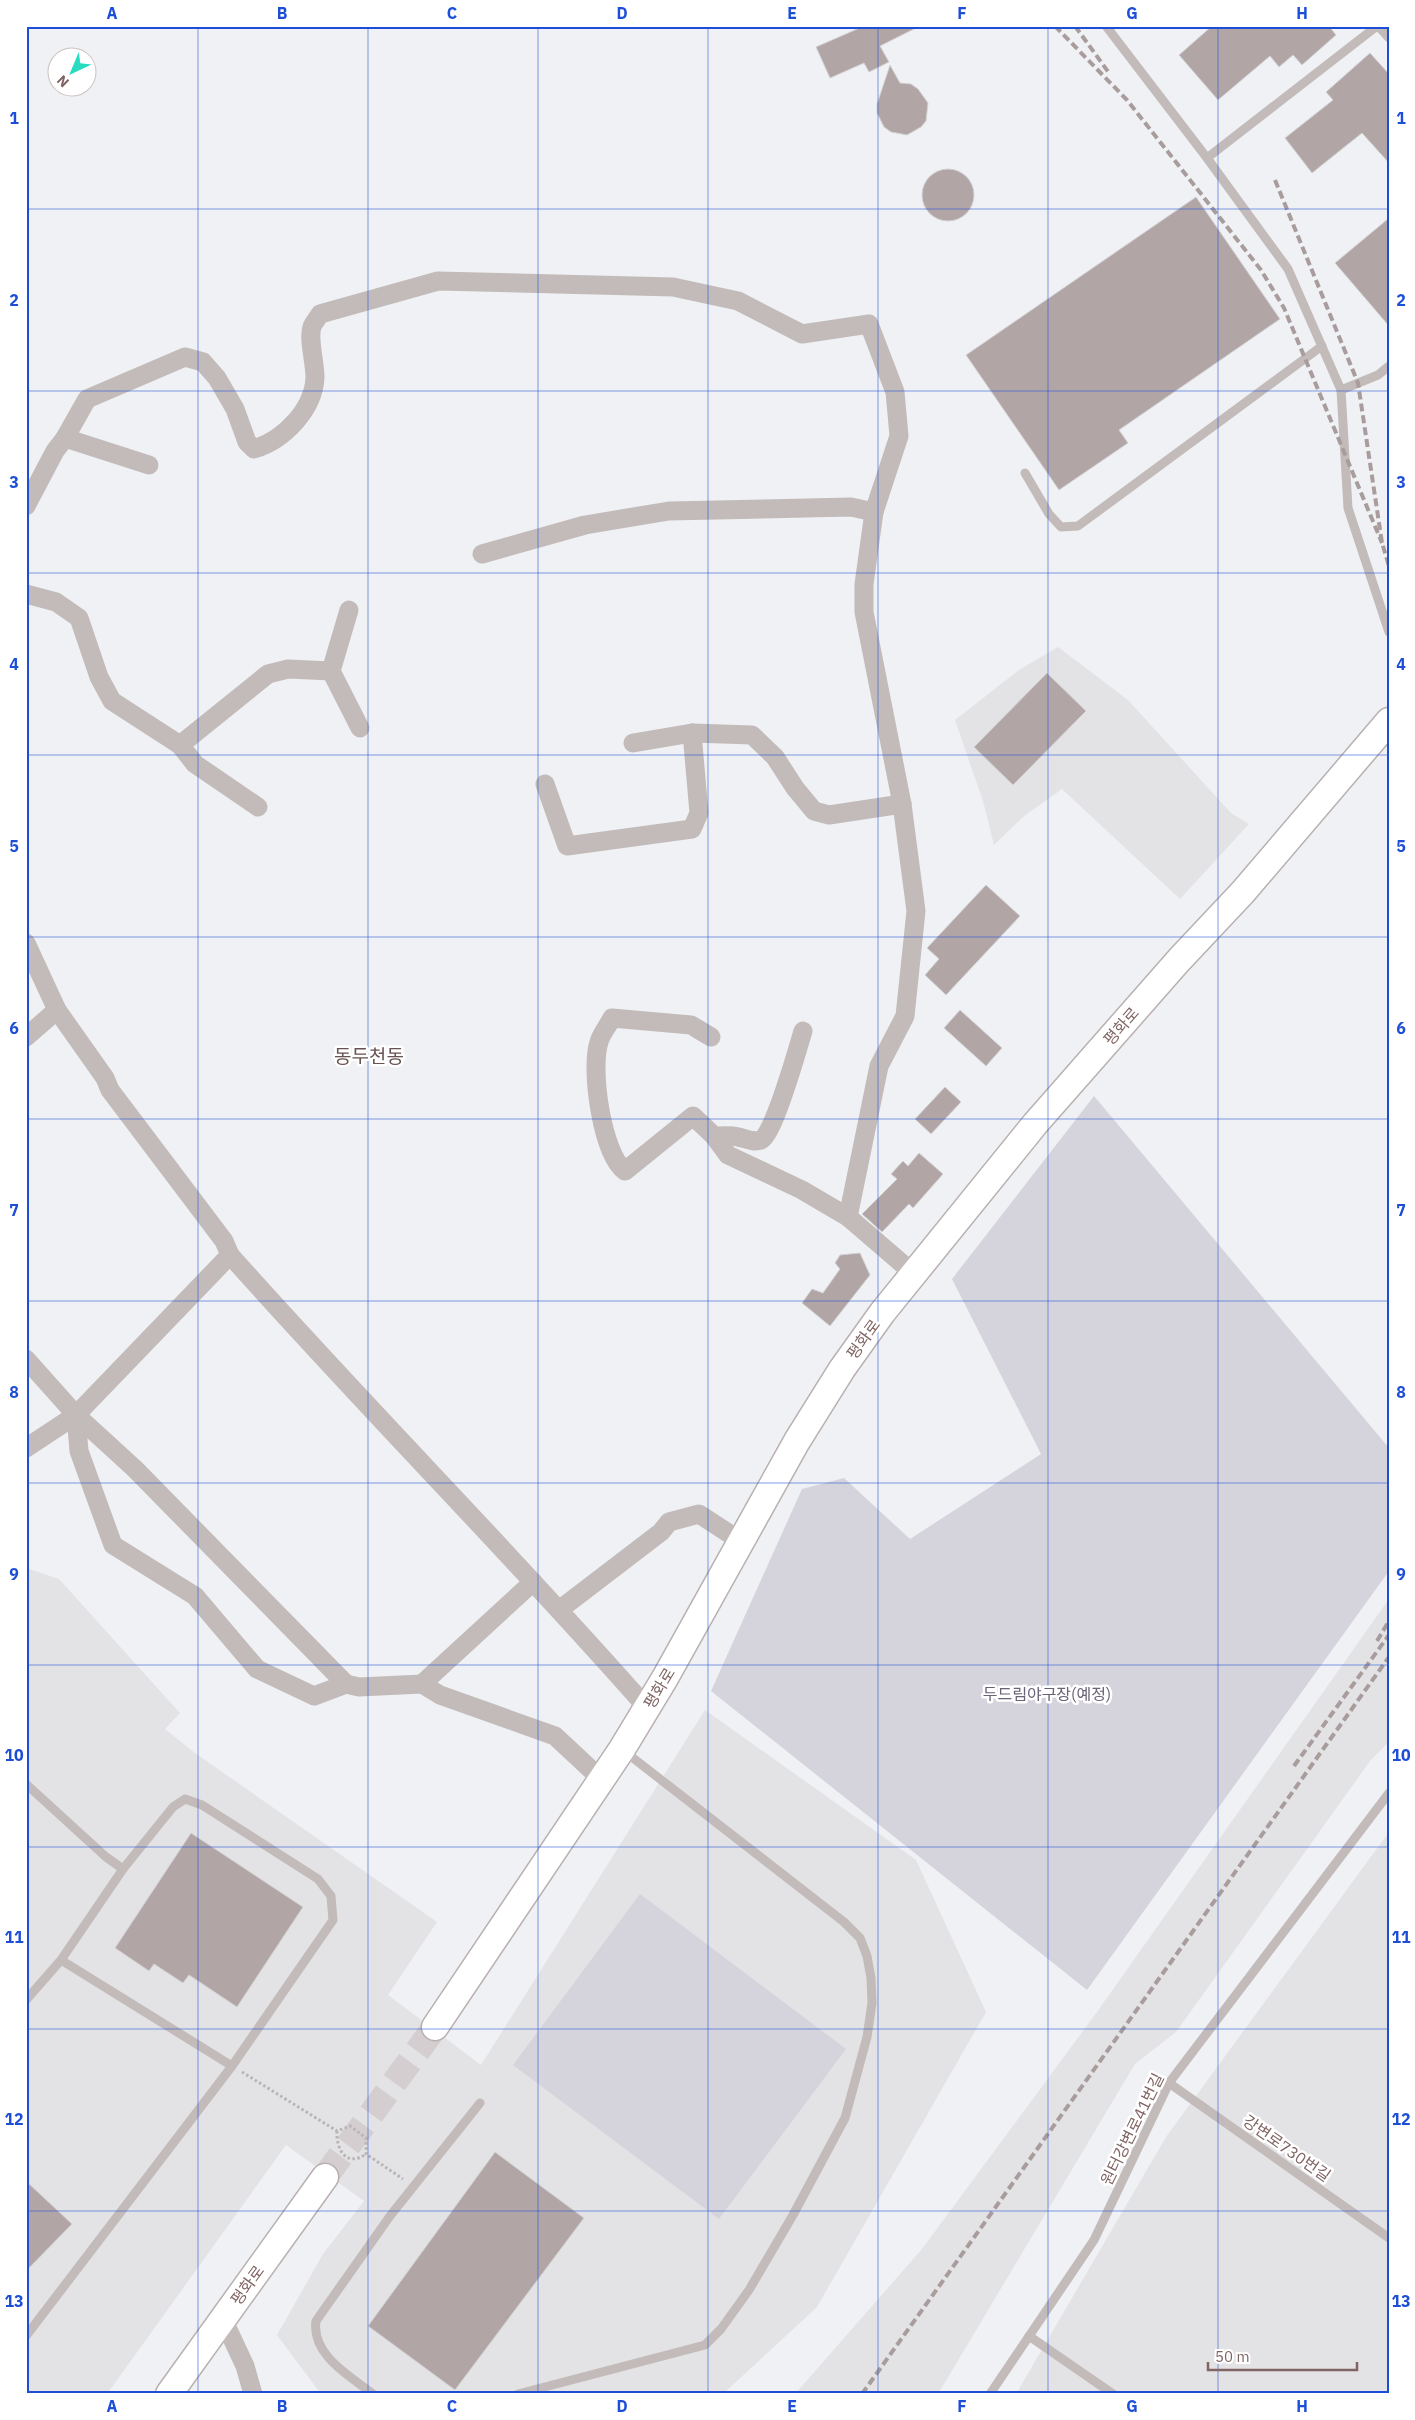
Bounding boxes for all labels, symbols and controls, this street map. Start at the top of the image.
text: A [107,3,118,23]
text: B [277,3,288,23]
text: C [447,3,457,23]
text: D [616,3,628,23]
text: E [787,3,797,23]
text: F [957,3,967,23]
text: G [1126,3,1138,23]
text: H [1296,3,1308,23]
north arrow [48,48,98,98]
text: N [53,71,73,91]
text: 1 [9,108,19,128]
text: 1 [1396,108,1406,128]
text: 2 [9,290,19,310]
text: 2 [1396,290,1406,310]
text: 3 [9,472,19,492]
text: 3 [1396,472,1406,492]
text: 4 [9,654,19,674]
text: 4 [1396,654,1406,674]
text: 5 [9,836,19,856]
text: 5 [1396,836,1406,856]
street label: 평화로 [1099,1003,1143,1049]
text: 6 [9,1018,19,1038]
text: 6 [1396,1018,1406,1038]
district label: 동두천동 [334,1044,404,1068]
text: 7 [9,1200,19,1220]
text: 7 [1396,1200,1406,1220]
street label: 평화로 [842,1315,884,1363]
text: 8 [9,1382,19,1402]
text: 8 [1396,1382,1406,1402]
text: 9 [9,1564,19,1584]
text: 9 [1396,1564,1406,1584]
street label: 평화로 [639,1664,679,1712]
park label: 두드림야구장(예정) [983,1684,1111,1704]
text: 10 [4,1745,24,1765]
text: 10 [1391,1745,1411,1765]
text: 11 [4,1927,24,1947]
text: 11 [1391,1927,1411,1947]
street label: 원터강변로41번길 [1096,2070,1168,2188]
text: 12 [4,2109,24,2129]
text: 12 [1391,2109,1411,2129]
street label: 강변로730번길 [1239,2110,1335,2186]
street label: 평화로 [226,2261,268,2309]
text: 13 [4,2291,24,2311]
text: 13 [1391,2291,1411,2311]
scale bar [1208,2340,1356,2372]
text: 50 m [1215,2347,1250,2366]
text: A [107,2396,118,2416]
text: B [277,2396,288,2416]
text: C [447,2396,457,2416]
text: D [616,2396,628,2416]
text: E [787,2396,797,2416]
text: F [957,2396,967,2416]
text: G [1126,2396,1138,2416]
text: H [1296,2396,1308,2416]

